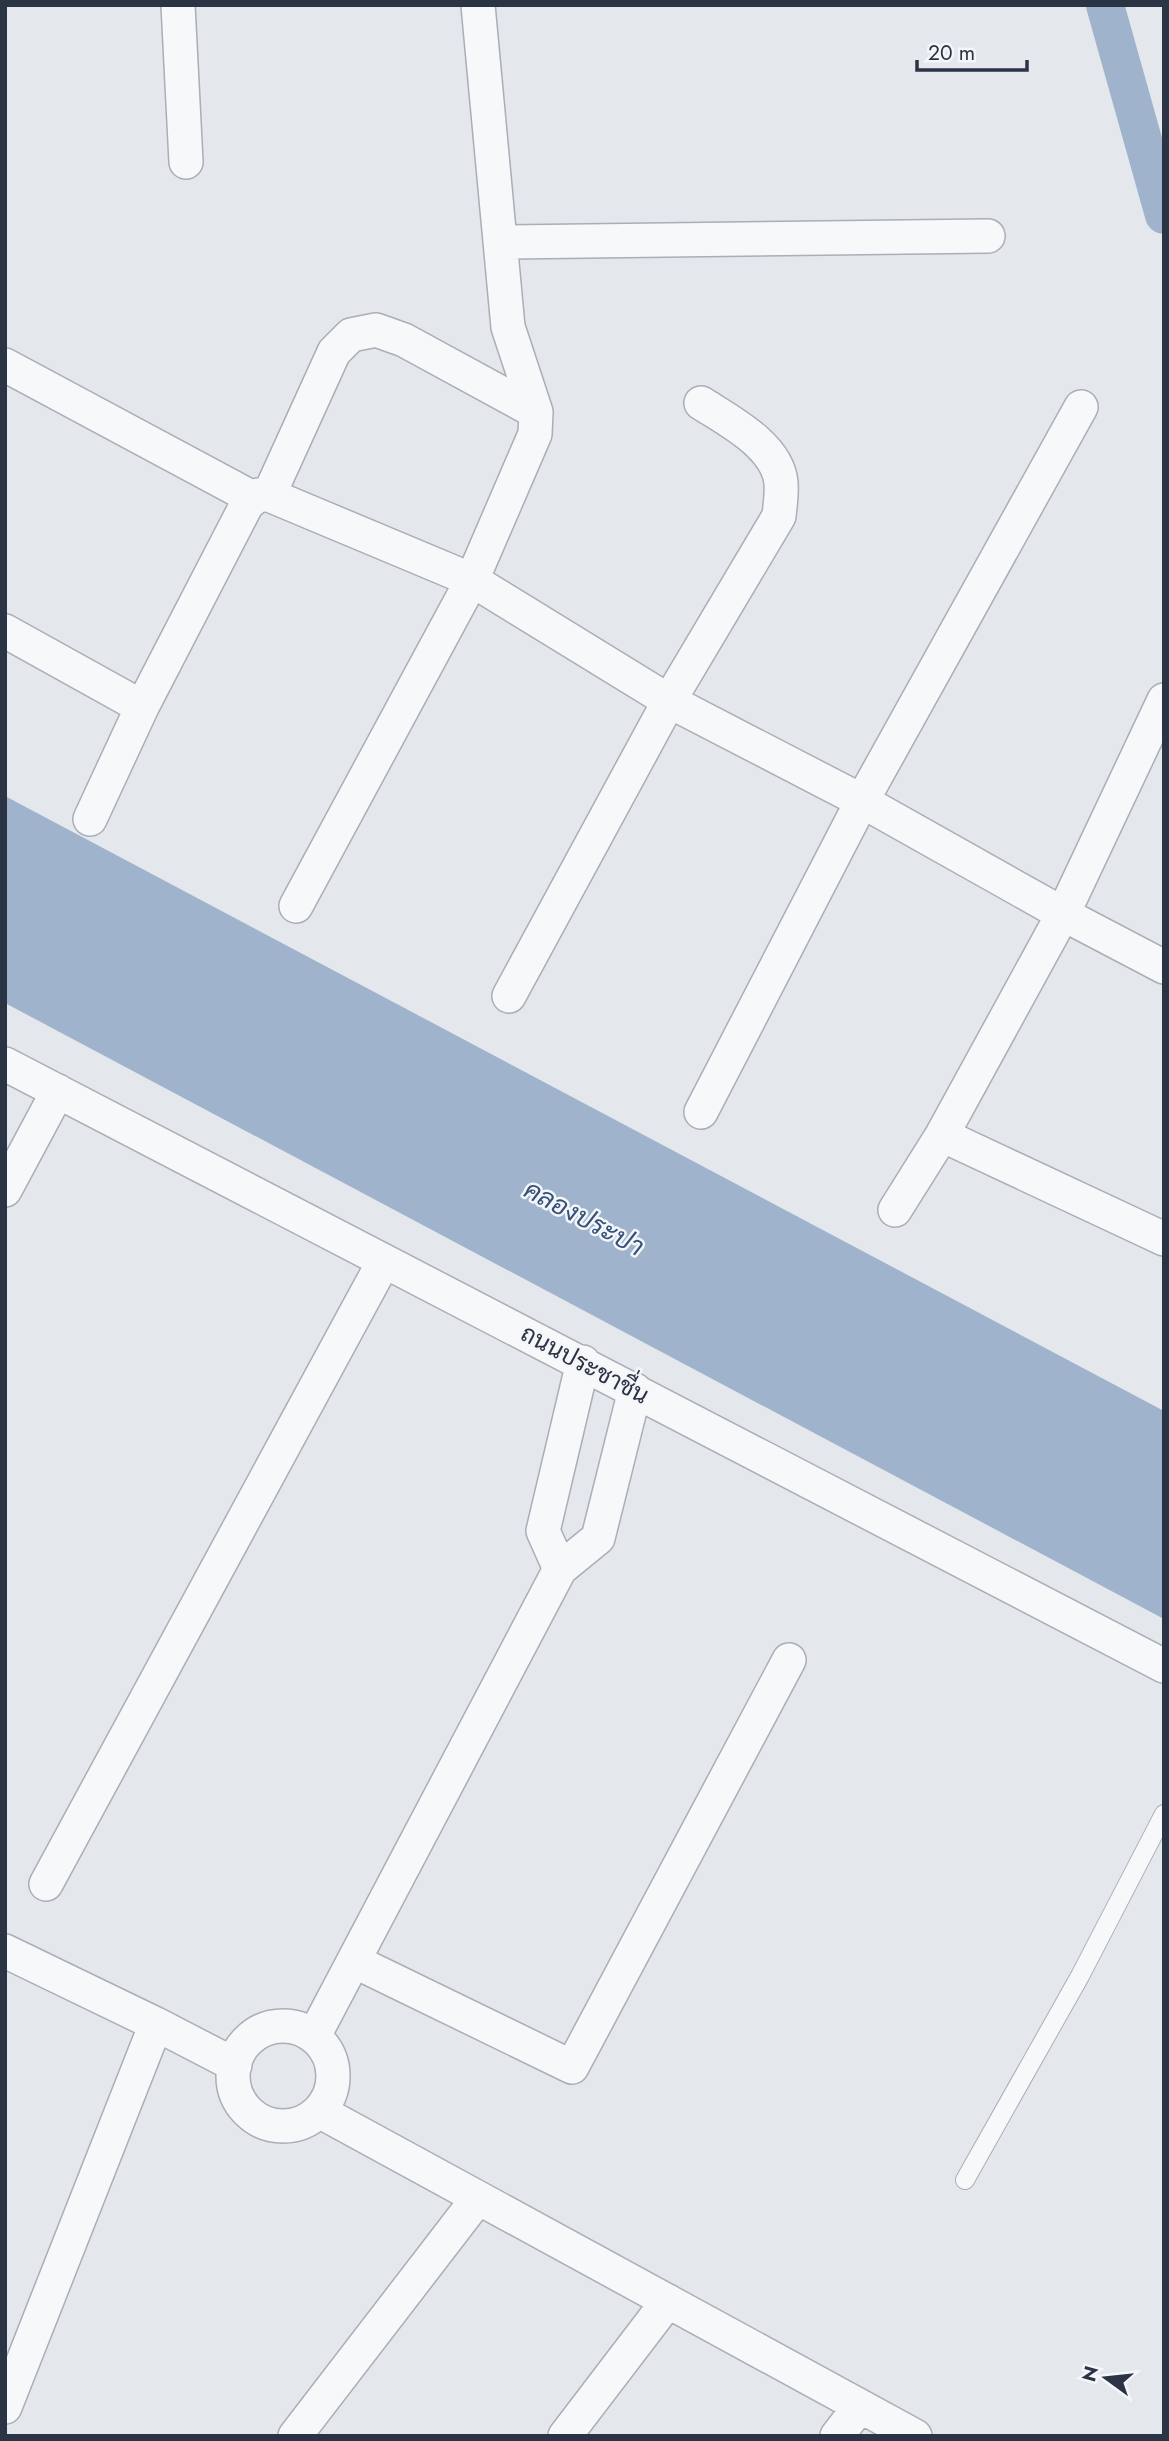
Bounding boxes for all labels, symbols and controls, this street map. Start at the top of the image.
scale bar [917,28,1027,72]
text: 20 m [928,38,975,68]
water label: คลองประปา [517,1170,651,1266]
street label: ถนนประชาชื่น [515,1313,657,1412]
north arrow [1071,2343,1141,2413]
text: N [1075,2363,1105,2385]

